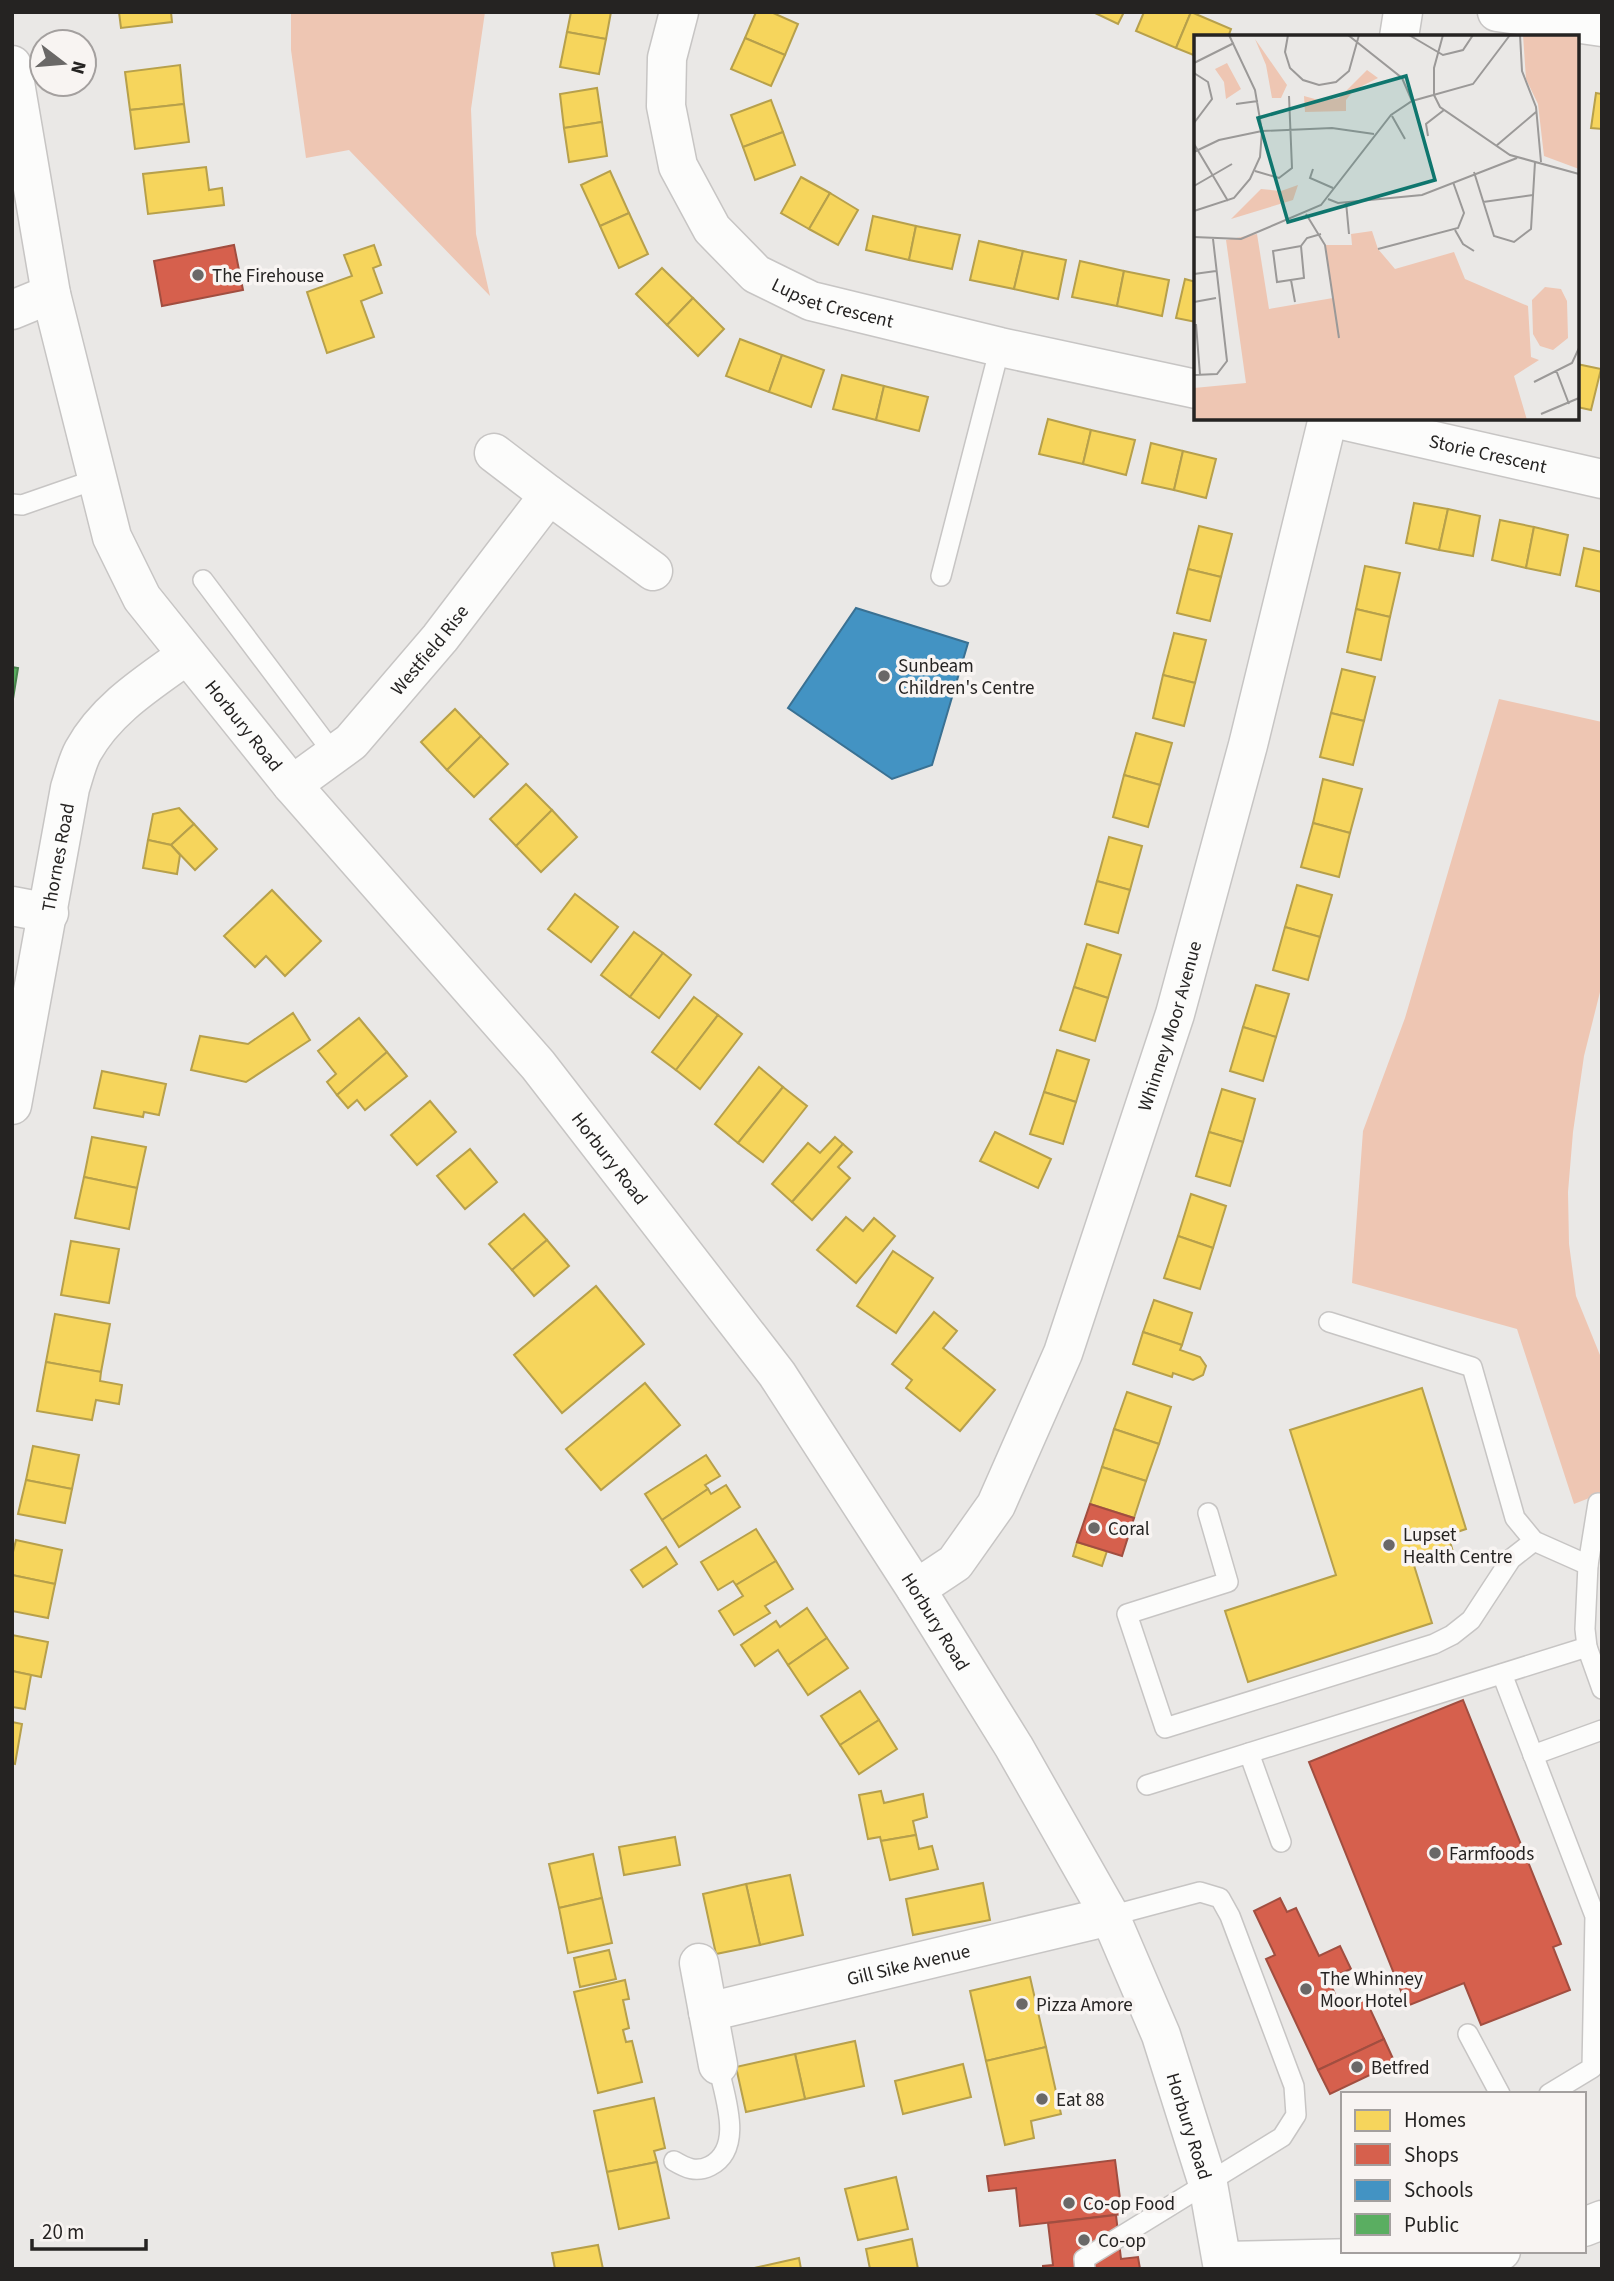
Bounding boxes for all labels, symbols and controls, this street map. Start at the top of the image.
north arrow [28,28,98,98]
inset map [1194,35,1579,420]
text: N [63,57,93,77]
place label: The Firehouse [212,263,324,290]
marker: The Firehouse [190,267,206,283]
street label: Lupset Crescent [767,272,897,336]
street label: Storie Crescent [1426,428,1550,481]
street label: Westfield Rise [385,600,476,702]
place label: Sunbeam Children's Centre [898,653,1035,702]
marker: Sunbeam Children's Centre [876,668,892,684]
street label: Horbury Road [198,675,288,778]
street label: Thornes Road [36,801,82,914]
street label: Whinney Moor Avenue [1132,938,1209,1115]
street label: Horbury Road [564,1107,653,1211]
place label: Coral [1108,1516,1150,1543]
marker: Coral [1086,1520,1102,1536]
place label: Lupset Health Centre [1403,1522,1512,1571]
marker: Lupset Health Centre [1381,1537,1397,1553]
street label: Horbury Road [894,1568,975,1676]
place label: Farmfoods [1449,1841,1534,1868]
marker: Farmfoods [1427,1845,1443,1861]
street label: Gill Sike Avenue [844,1938,973,1993]
place label: The Whinney Moor Hotel [1320,1966,1423,2015]
marker: The Whinney Moor Hotel [1298,1981,1314,1997]
place label: Pizza Amore [1036,1992,1133,2019]
marker: Pizza Amore [1014,1996,1030,2012]
place label: Betfred [1371,2055,1430,2082]
marker: Betfred [1349,2059,1365,2075]
street label: Horbury Road [1159,2070,1218,2183]
place label: Eat 88 [1056,2087,1104,2114]
marker: Eat 88 [1034,2091,1050,2107]
legend [1341,2092,1586,2253]
text: Homes [1404,2105,1466,2135]
text: Shops [1404,2140,1459,2170]
text: Schools [1404,2175,1473,2205]
place label: Co-op Food [1083,2191,1175,2218]
marker: Co-op Food [1061,2195,1077,2211]
scale bar [32,2208,145,2252]
text: Public [1404,2210,1459,2240]
text: 20 m [42,2217,84,2247]
place label: Co-op [1098,2228,1146,2255]
marker: Co-op [1076,2232,1092,2248]

